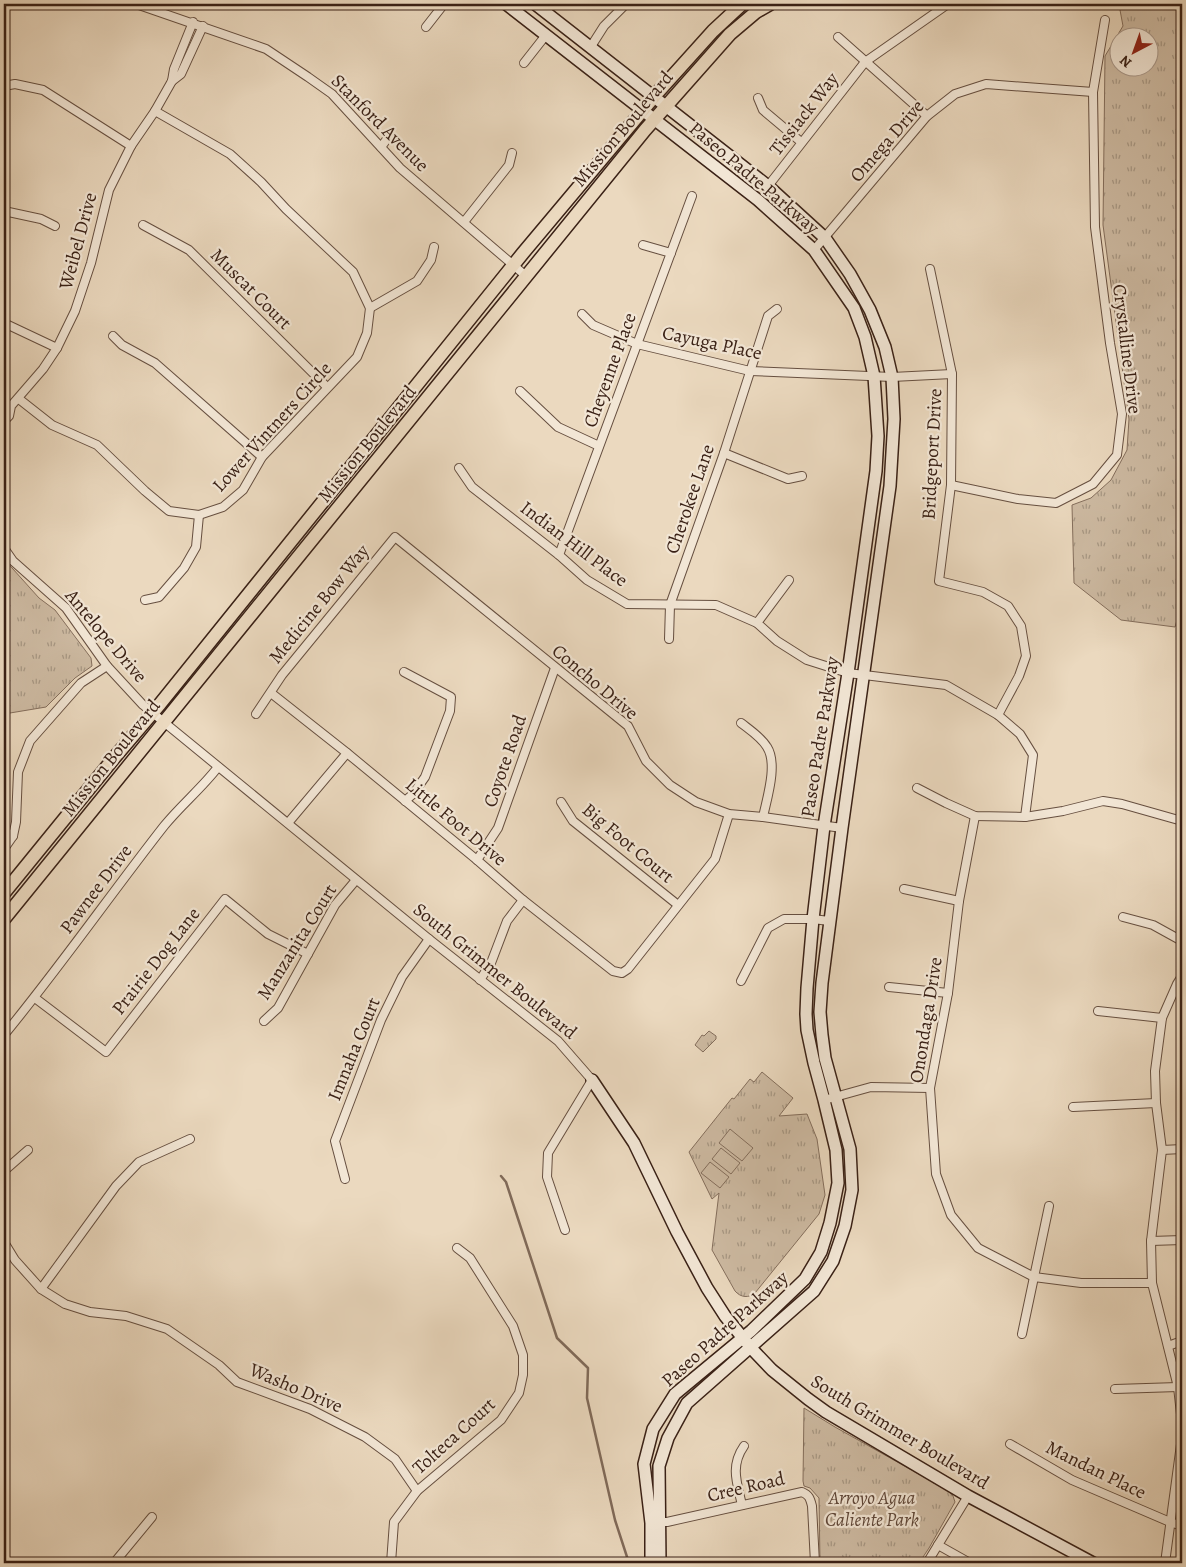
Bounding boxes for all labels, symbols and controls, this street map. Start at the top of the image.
north arrow [1108,28,1158,78]
text: N [1116,51,1136,72]
street label: Mission Boulevard [567,65,680,192]
street label: Tissiack Way [763,67,845,161]
street label: Stanford Avenue [325,68,435,178]
street label: Omega Drive [844,94,930,188]
street label: Paseo Padre Parkway [683,116,825,241]
street label: Weibel Drive [52,190,103,293]
street label: Muscat Court [205,243,297,335]
street label: Crystalline Drive [1106,283,1148,415]
street label: Cheyenne Place [577,309,643,431]
street label: Cayuga Place [660,320,764,366]
street label: Lower Vintners Circle [206,356,338,498]
street label: Mission Boulevard [312,379,423,508]
street label: Bridgeport Drive [916,388,948,520]
street label: Cherokee Lane [659,441,721,557]
street label: Indian Hill Place [515,495,633,593]
street label: Medicine Bow Way [263,538,376,669]
street label: Antelope Drive [58,583,153,688]
street label: Concho Drive [546,638,644,726]
street label: Paseo Padre Parkway [794,654,846,819]
street label: Mission Boulevard [56,693,167,822]
street label: Coyote Road [477,710,533,811]
street label: Little Foot Drive [400,772,512,872]
street label: Big Foot Court [577,797,679,889]
street label: Pawnee Drive [54,839,138,939]
street label: Manzanita Court [251,879,343,1005]
street label: South Grimmer Boulevard [408,897,583,1046]
street label: Prairie Dog Lane [106,902,206,1020]
street label: Onondaga Drive [903,955,949,1085]
street label: Imnaha Court [321,993,387,1105]
street label: Paseo Padre Parkway [656,1265,794,1393]
street label: Washo Drive [245,1356,347,1419]
street label: South Grimmer Boulevard [806,1368,995,1496]
street label: Tolteca Court [407,1392,501,1480]
street label: Mandan Place [1041,1434,1151,1506]
street label: Cree Road [705,1465,788,1509]
park label: Arroyo Agua Caliente Park [825,1485,919,1533]

